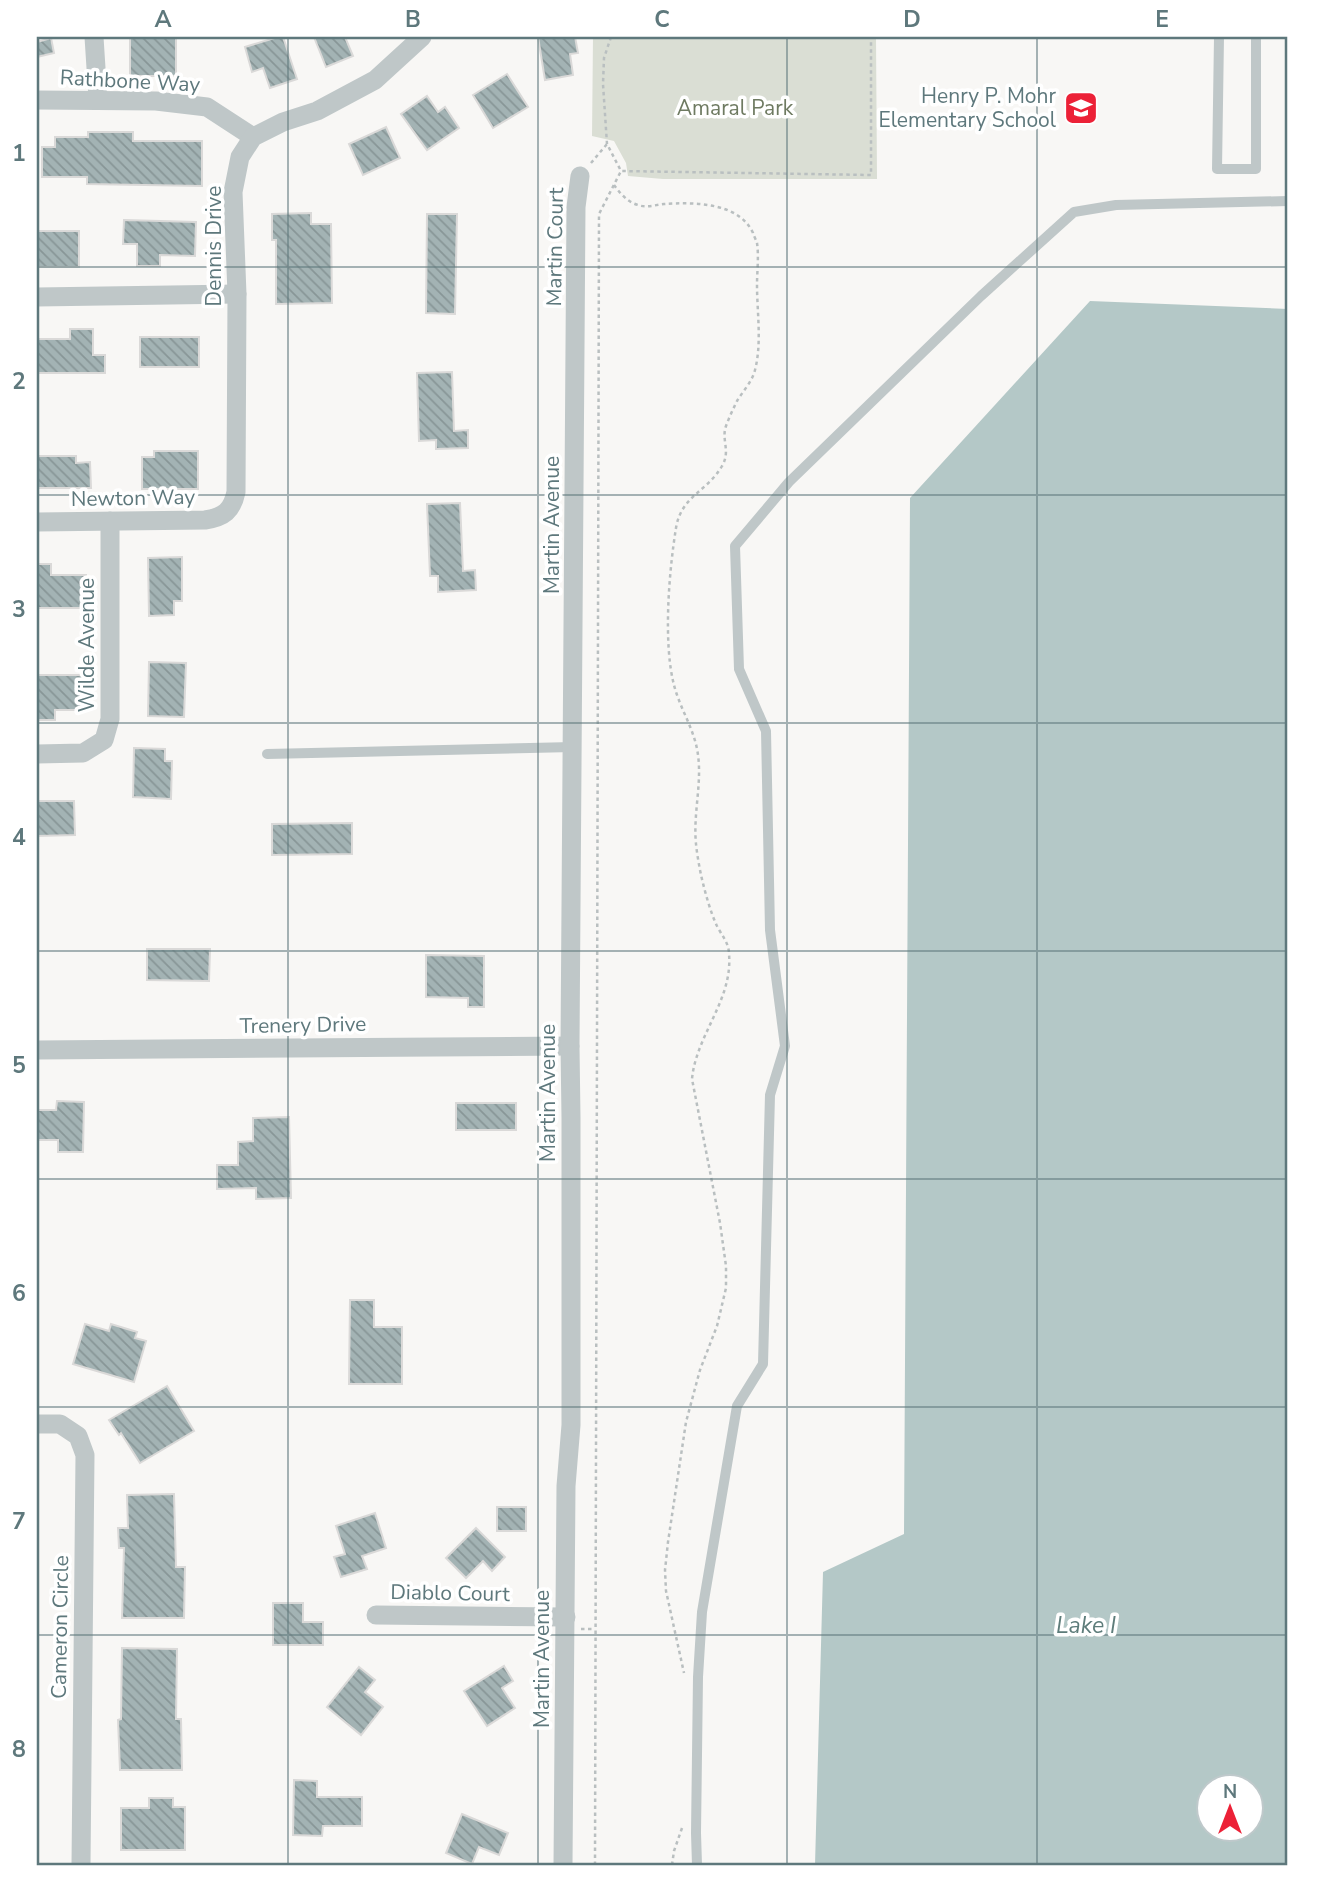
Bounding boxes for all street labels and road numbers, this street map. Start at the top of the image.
street label: Rathbone Way [59,63,201,99]
street label: Dennis Drive [200,186,228,306]
street label: Martin Court [540,187,570,307]
street label: Martin Avenue [538,456,566,594]
street label: Newton Way [71,483,196,513]
street label: Wilde Avenue [73,578,101,712]
street label: Trenery Drive [239,1010,367,1040]
street label: Martin Avenue [534,1024,562,1162]
street label: Cameron Circle [45,1555,75,1699]
street label: Diablo Court [390,1578,511,1608]
street label: Martin Avenue [528,1590,556,1728]

